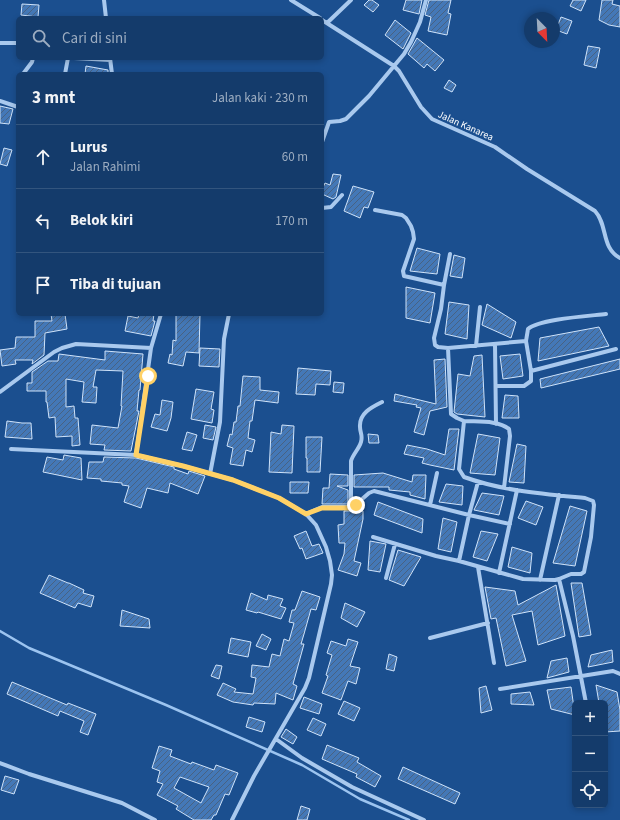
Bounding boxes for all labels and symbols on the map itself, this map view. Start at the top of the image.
north arrow [524,12,560,48]
street label: Jalan Kanarea [436,107,496,144]
route start [139,367,157,385]
route end [347,496,365,514]

